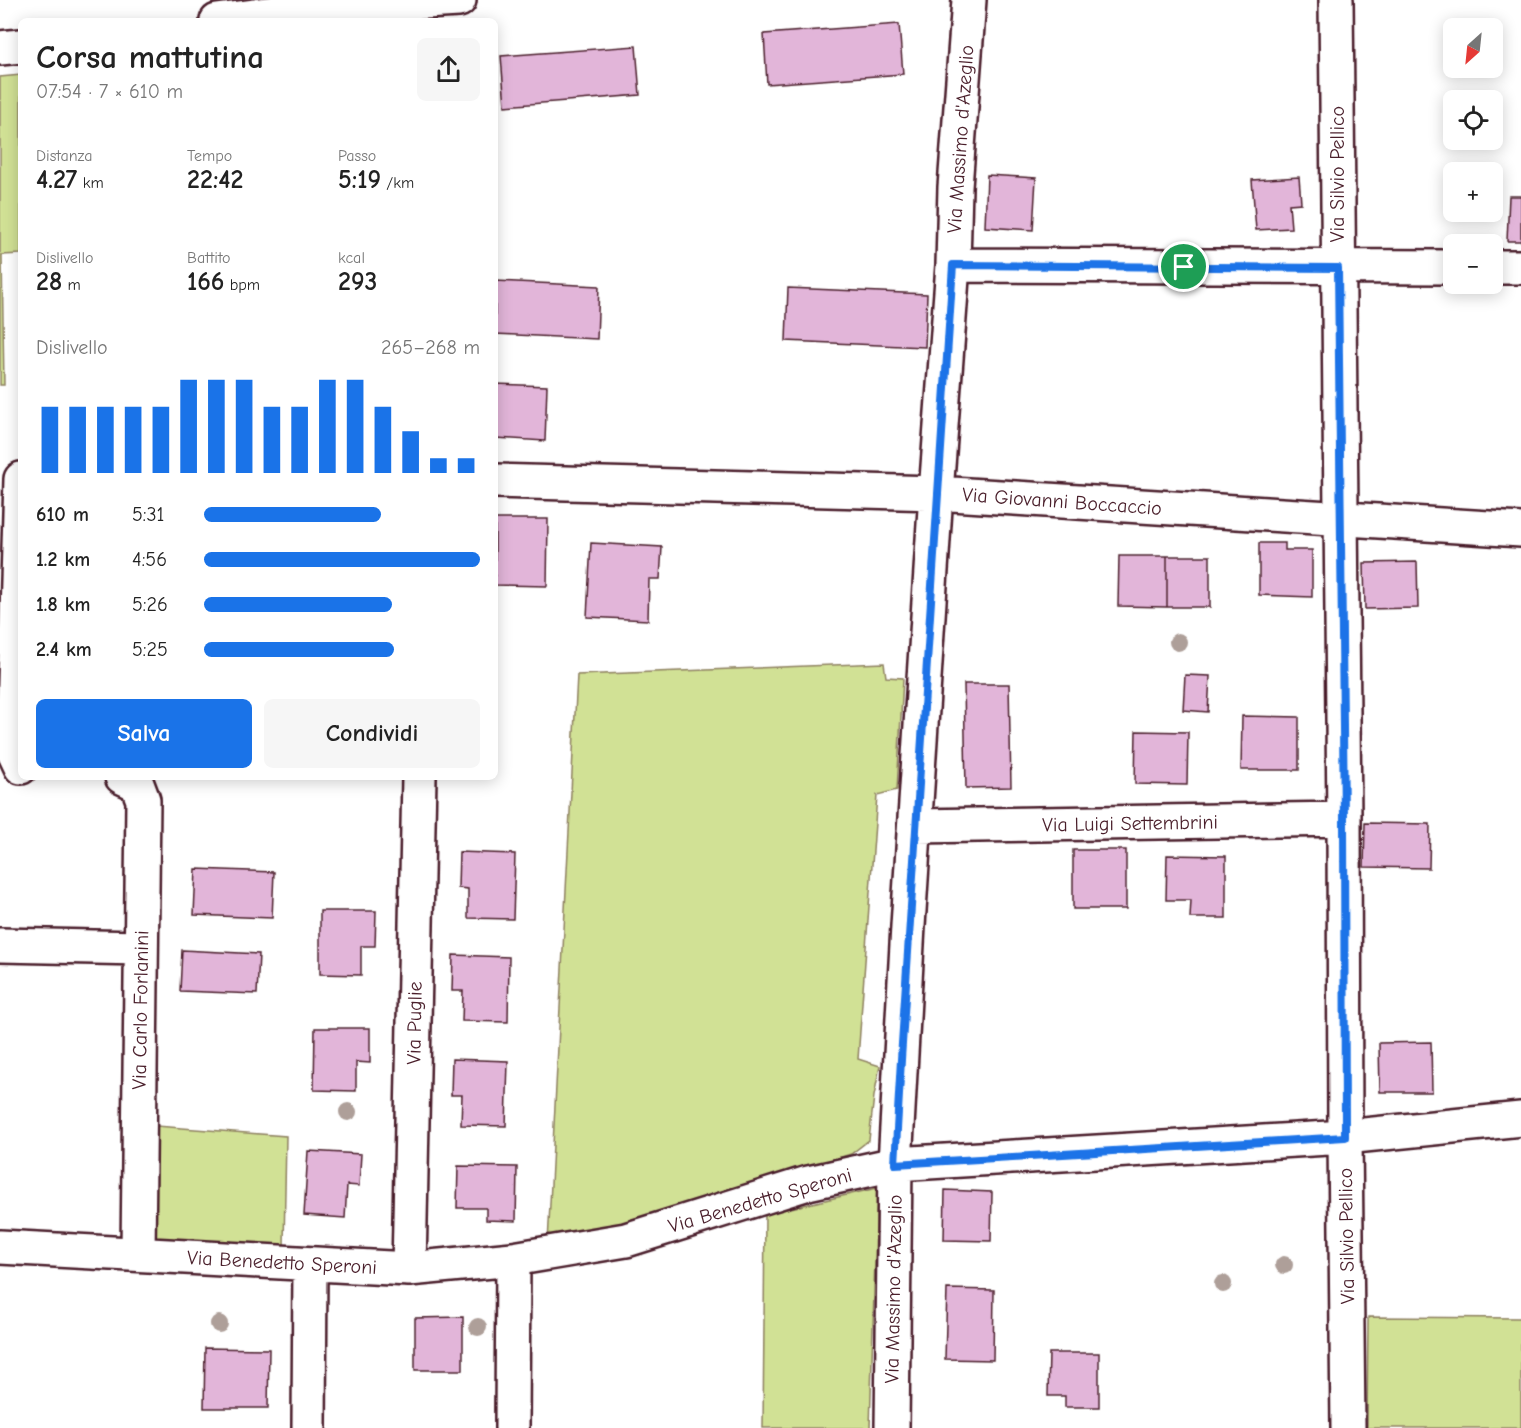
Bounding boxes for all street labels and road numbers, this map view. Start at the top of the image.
street label: Via Massimo d'Azeglio [942,44,979,234]
street label: Via Silvio Pellico [1326,106,1349,242]
street label: Via Giovanni Boccaccio [961,483,1163,520]
street label: Via Luigi Settembrini [1042,810,1218,837]
street label: Via Carlo Forlanini [128,930,153,1090]
street label: Via Puglie [402,981,427,1065]
street label: Via Benedetto Speroni [666,1163,855,1238]
street label: Via Silvio Pellico [1334,1168,1359,1304]
street label: Via Massimo d'Azeglio [880,1194,907,1384]
street label: Via Benedetto Speroni [187,1246,377,1279]

